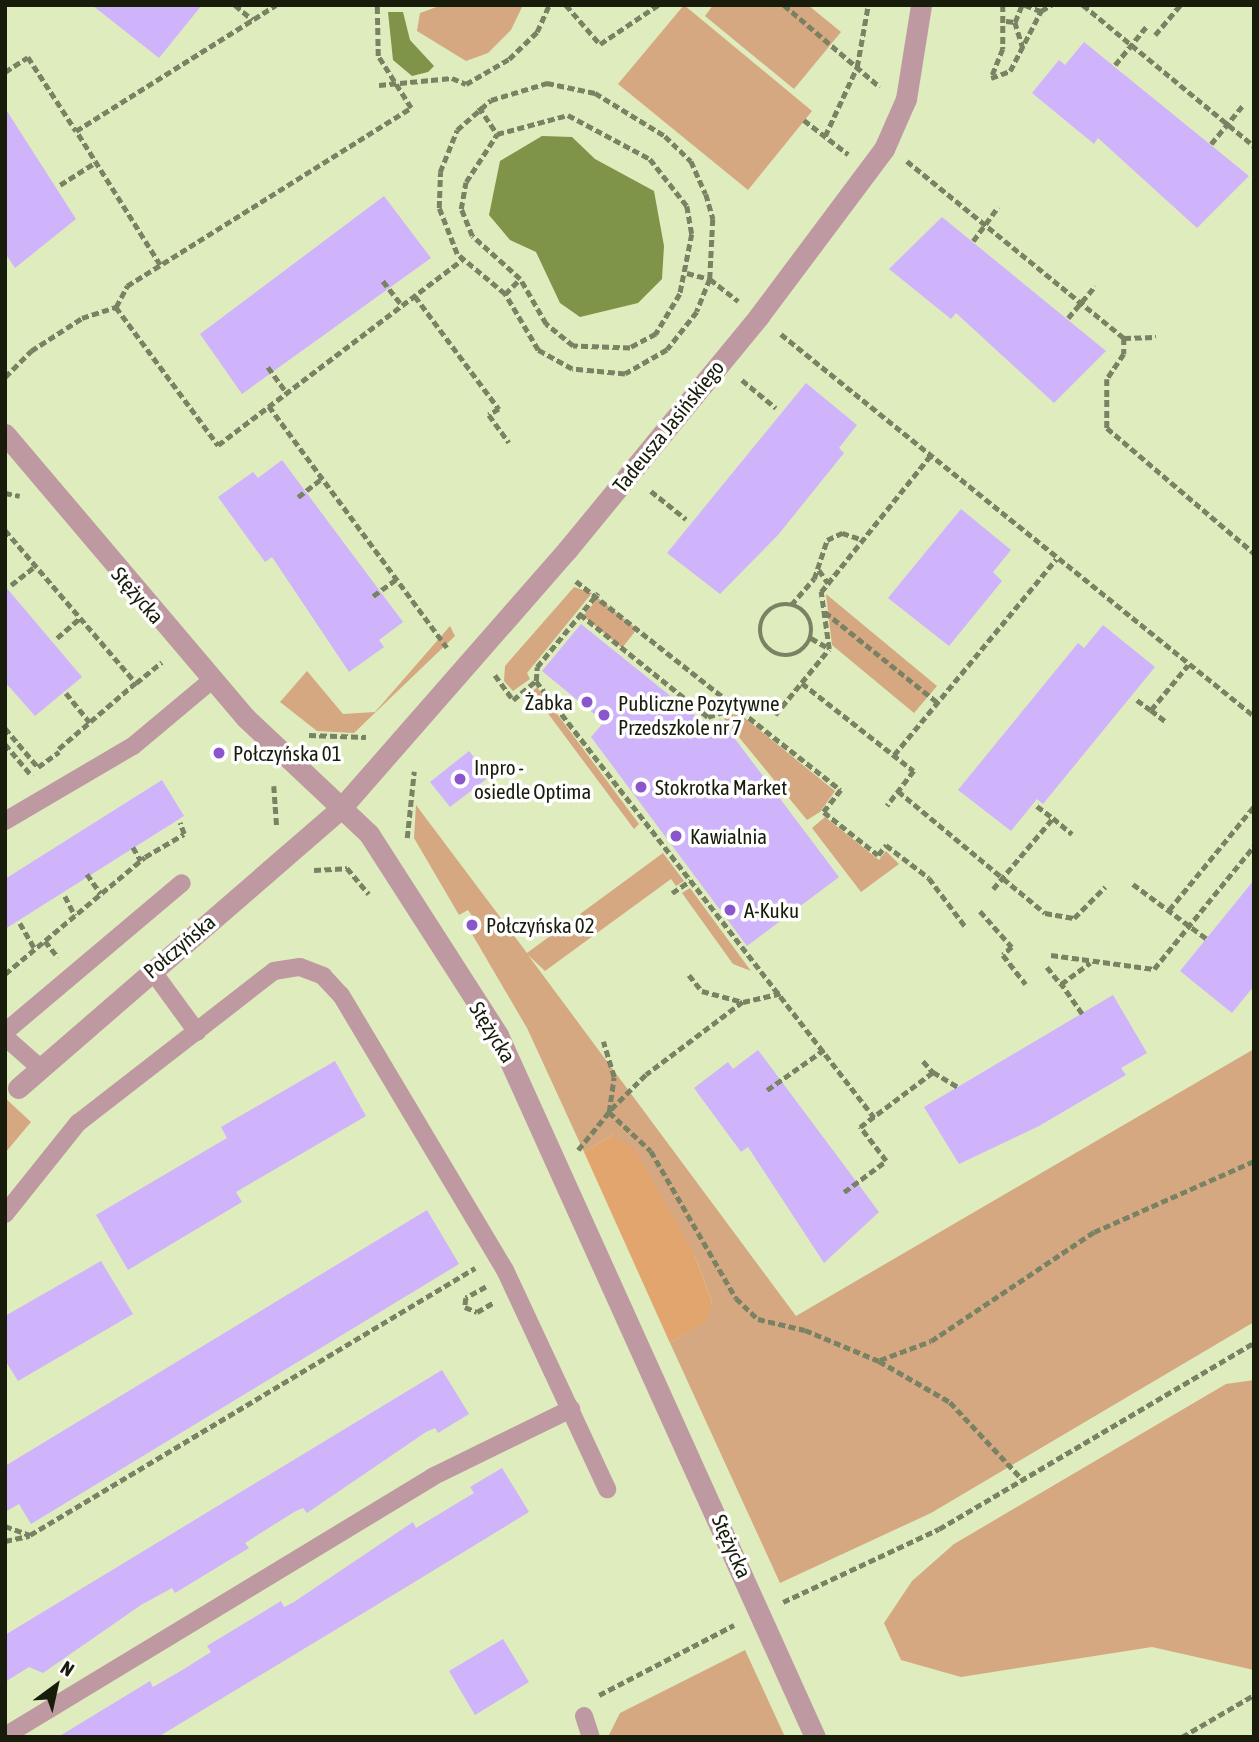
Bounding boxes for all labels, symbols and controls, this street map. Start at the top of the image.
street label: Tadeusza Jasińskiego [607,355,729,497]
street label: Stężycka [107,561,169,629]
place label: Żabka [525,689,573,715]
place label: Publiczne Pozytywne Przedszkole nr 7 [618,690,780,740]
marker: Żabka [579,694,595,710]
marker: Publiczne Pozytywne Przedszkole nr 7 [596,707,612,723]
place label: Połczyńska 01 [233,740,342,766]
marker: Połczyńska 01 [211,745,227,761]
place label: Inpro - osiedle Optima [474,754,591,804]
marker: Inpro - osiedle Optima [452,771,468,787]
place label: Stokrotka Market [655,774,787,800]
marker: Stokrotka Market [633,779,649,795]
place label: Kawialnia [690,823,767,849]
marker: Kawialnia [668,828,684,844]
place label: A-Kuku [744,897,799,923]
marker: A-Kuku [722,902,738,918]
street label: Połczyńska [138,909,220,983]
place label: Połczyńska 02 [486,912,595,938]
marker: Połczyńska 02 [464,917,480,933]
street label: Stężycka [465,997,521,1067]
street label: Stężycka [707,1510,757,1582]
north arrow [21,1651,91,1721]
text: N [57,1656,78,1681]

